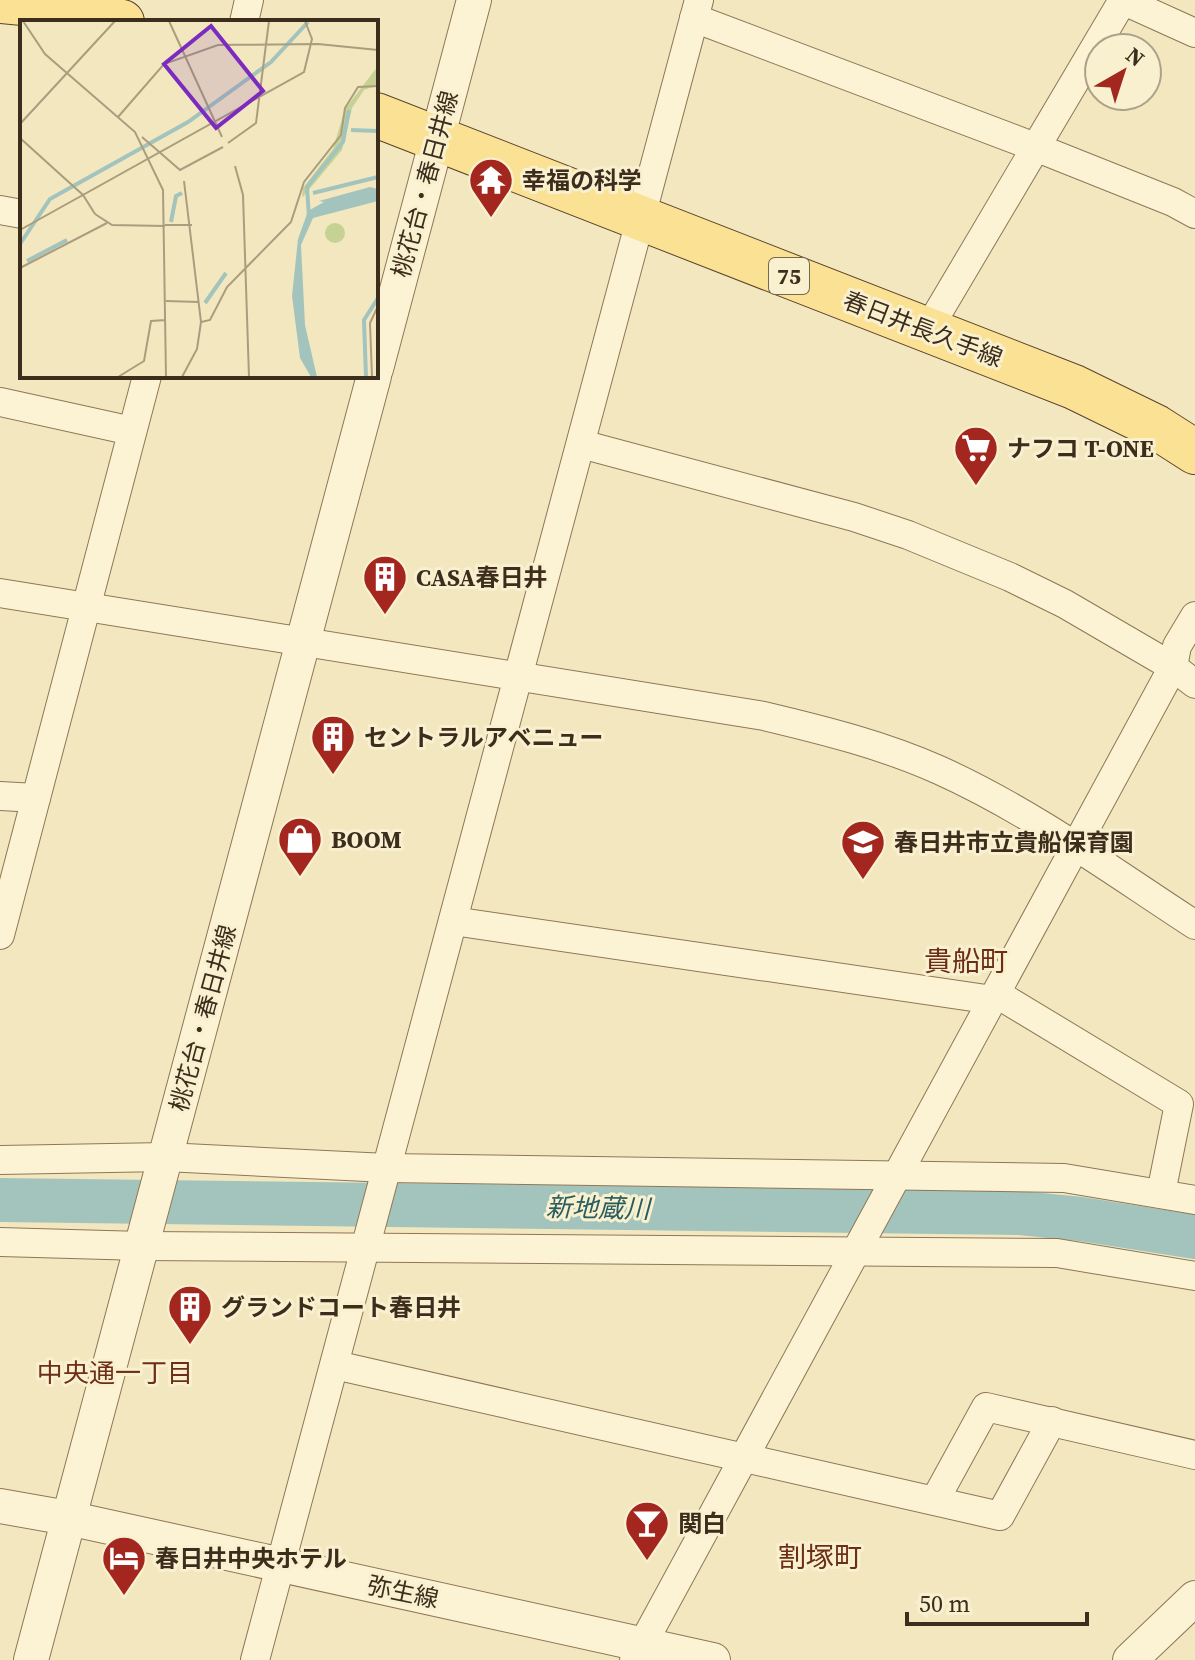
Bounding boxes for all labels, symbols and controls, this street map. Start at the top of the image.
inset map [20,20,378,378]
north arrow [1083,32,1163,112]
text: N [1120,40,1151,73]
street label: 桃花台・春日井線 [384,87,466,281]
temple icon: 幸福の科学 [467,156,515,219]
place label: 幸福の科学 [522,164,642,197]
road number: 75 [769,258,809,294]
street label: 春日井長久手線 [839,283,1007,375]
supermarket icon: ナフコ T-ONE [952,424,1000,487]
place label: ナフコ T-ONE [1007,432,1154,465]
building icon: CASA春日井 [361,553,409,616]
place label: CASA春日井 [416,561,548,594]
building icon: セントラルアベニュー [309,713,357,776]
place label: セントラルアベニュー [364,721,604,754]
shop icon: BOOM [276,815,324,878]
school or university icon: 春日井市立貴船保育園 [839,818,887,881]
place label: BOOM [331,823,402,856]
place label: 春日井市立貴船保育園 [894,826,1134,859]
street label: 桃花台・春日井線 [162,921,244,1115]
district label: 貴船町 [924,942,1008,980]
water label: 新地蔵川 [546,1189,653,1227]
building icon: グランドコート春日井 [166,1283,214,1346]
place label: グランドコート春日井 [221,1291,461,1324]
district label: 中央通一丁目 [37,1355,193,1391]
bar icon: 関白 [623,1499,671,1562]
place label: 関白 [678,1507,726,1540]
hotel icon: 春日井中央ホテル [100,1534,148,1597]
district label: 割塚町 [778,1538,862,1576]
place label: 春日井中央ホテル [155,1542,347,1575]
street label: 弥生線 [364,1568,442,1616]
scale bar [907,1576,1087,1626]
text: 50 m [919,1587,970,1620]

